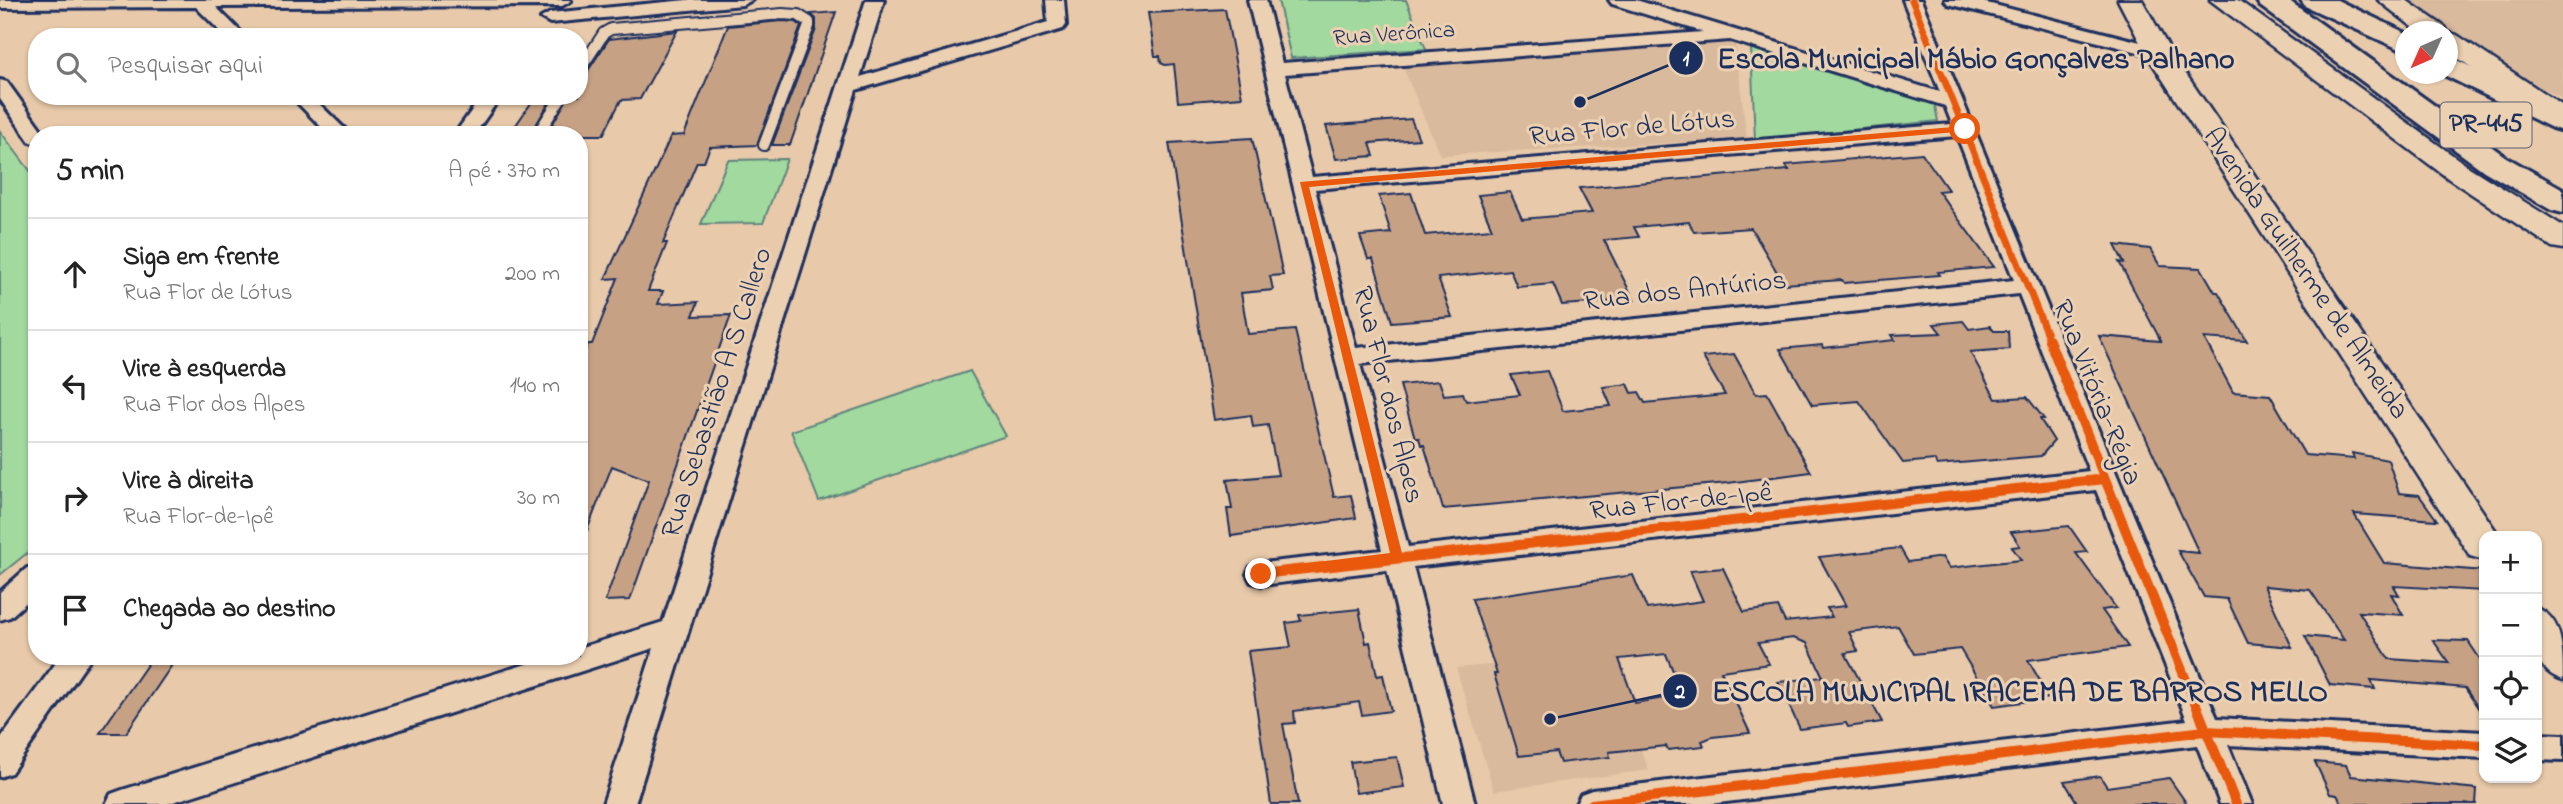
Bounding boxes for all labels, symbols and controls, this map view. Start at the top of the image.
street label: Rua Verônica [1332,14,1456,56]
north arrow [2395,21,2458,84]
search box [28,28,588,105]
callout: Escola Municipal Mábio Gonçalves Palhano [1669,32,2249,83]
text: Escola Municipal Mábio Gonçalves Palhano [1717,39,2235,83]
text: 1 [1683,45,1690,75]
icon: search [52,48,90,86]
text: Pesquisar aqui [108,48,263,86]
street label: Rua Flor de Lótus [1527,100,1737,158]
road number: PR-445 [2440,102,2532,148]
route start [1949,113,1980,144]
street label: Avenida Guilherme de Almeida [2192,120,2418,428]
text: 5 min [56,150,124,194]
text: A pé · 370 m [448,155,560,188]
text: Siga em frente [123,239,279,277]
street label: Rua Sebastião A S Callero [652,242,784,544]
icon: ahead [56,255,94,293]
text: 200 m [505,258,560,291]
street label: Rua dos Antúrios [1581,261,1789,323]
text: Rua Flor de Lótus [123,277,293,310]
street label: Rua Flor dos Alpes [1340,282,1434,508]
street label: Rua Vitória-Régia [2040,294,2152,492]
text: Vire à esquerda [123,351,286,389]
icon: left [56,367,94,405]
text: 140 m [510,370,560,403]
text: Rua Flor dos Alpes [123,389,305,422]
text: Vire à direita [123,463,254,501]
street label: Rua Flor-de-Ipê [1588,473,1775,533]
icon: right [56,479,94,517]
text: 30 m [517,482,560,515]
text: Rua Flor-de-Ipê [123,501,274,534]
map controls [2479,531,2542,783]
button: + [2479,531,2542,594]
route end [1245,558,1276,589]
icon: arrive [56,591,94,629]
text: Chegada ao destino [123,591,335,629]
button: − [2479,594,2542,657]
button: locate [2479,657,2542,720]
callout: ESCOLA MUNICIPAL IRACEMA DE BARROS MELLO [1663,665,2342,716]
text: ESCOLA MUNICIPAL IRACEMA DE BARROS MELLO [1712,672,2328,716]
text: 2 [1674,678,1686,708]
button: layers [2479,720,2542,783]

